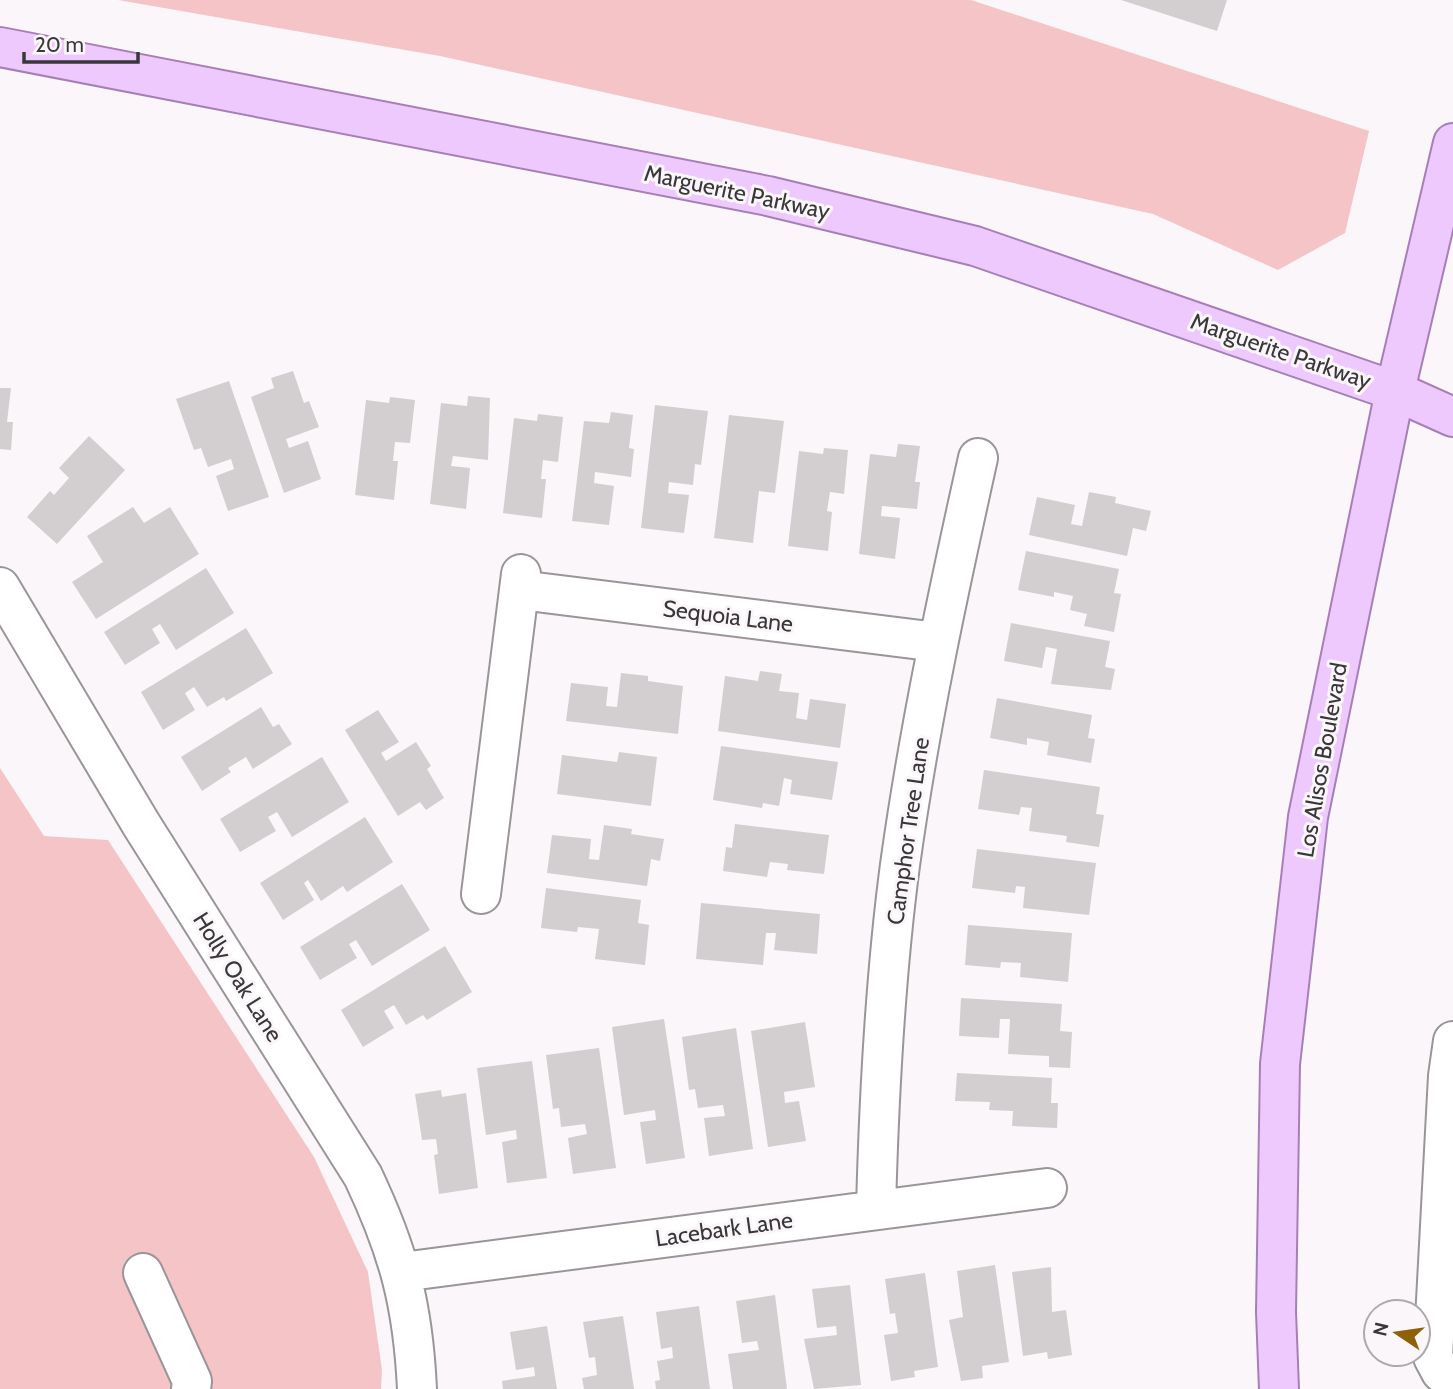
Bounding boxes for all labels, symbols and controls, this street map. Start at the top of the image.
scale bar [24,21,138,65]
text: 20 m [35,32,84,57]
street label: Marguerite Parkway [642,159,833,225]
street label: Marguerite Parkway [1187,307,1375,395]
street label: Sequoia Lane [661,594,795,638]
street label: Los Alisos Boulevard [1291,660,1353,860]
street label: Camphor Tree Lane [881,735,935,926]
street label: Holly Oak Lane [187,907,289,1047]
street label: Lacebark Lane [654,1205,795,1252]
north arrow [1362,1298,1432,1368]
text: N [1368,1320,1394,1338]

